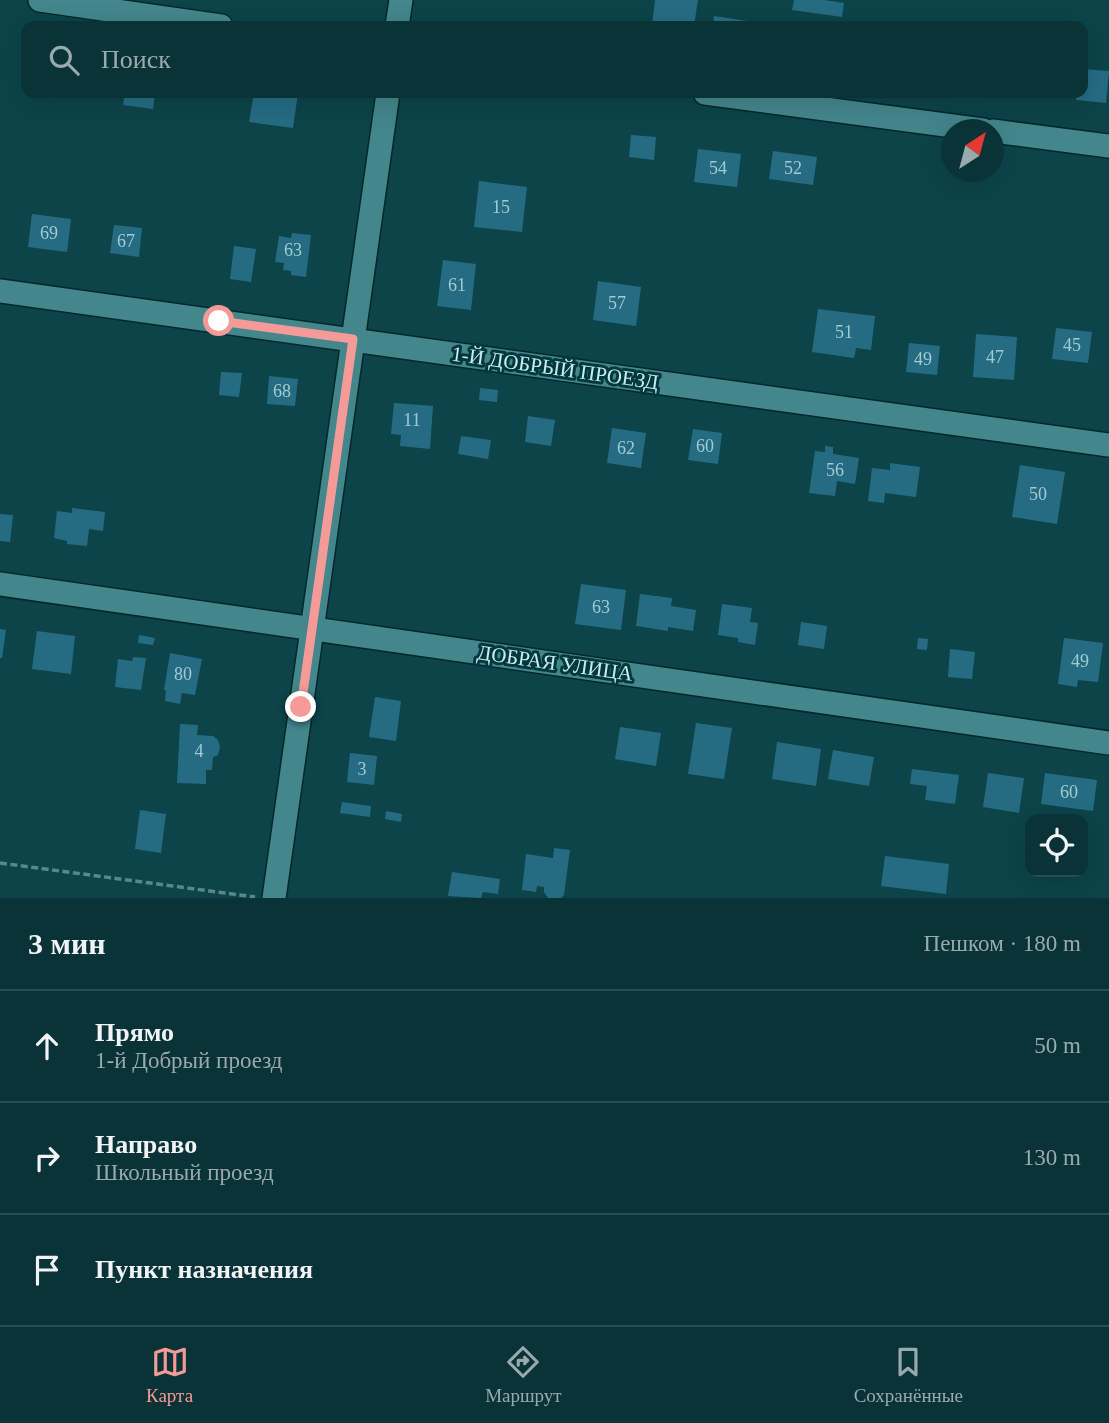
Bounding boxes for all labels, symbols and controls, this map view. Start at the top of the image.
search box [21,21,1088,98]
icon: search [45,41,83,79]
text: Поиск [101,45,171,74]
north arrow [941,119,1004,182]
house number: 54 [709,158,727,178]
house number: 52 [784,158,802,178]
house number: 15 [492,197,510,217]
house number: 69 [40,223,58,243]
house number: 67 [117,231,135,251]
house number: 63 [284,240,302,260]
house number: 61 [448,275,466,295]
house number: 57 [608,293,626,313]
route start [203,305,234,336]
house number: 51 [835,322,853,342]
house number: 45 [1063,335,1081,355]
street label: 1-Й ДОБРЫЙ ПРОЕЗД [450,342,660,394]
house number: 47 [986,347,1004,367]
house number: 49 [914,349,932,369]
house number: 68 [273,381,291,401]
house number: 11 [403,410,421,430]
house number: 60 [696,436,714,456]
house number: 62 [617,438,635,458]
house number: 56 [826,460,844,480]
house number: 50 [1029,484,1047,504]
house number: 63 [592,597,610,617]
street label: ДОБРАЯ УЛИЦА [475,640,635,686]
house number: 49 [1071,651,1089,671]
house number: 80 [174,664,192,684]
route end [285,691,316,722]
house number: 4 [195,741,204,761]
house number: 3 [358,759,367,779]
house number: 60 [1060,782,1078,802]
map controls [1025,814,1088,877]
button: locate [1025,814,1088,877]
text: 3 мин [28,927,106,960]
text: Пешком · 180 m [924,931,1081,956]
text: Прямо [95,1018,174,1047]
icon: ahead [28,1027,66,1065]
text: 50 m [1034,1033,1081,1058]
text: 1-й Добрый проезд [95,1048,283,1073]
text: Направо [95,1130,197,1159]
icon: right [28,1139,66,1177]
text: 130 m [1023,1145,1081,1170]
text: Школьный проезд [95,1160,274,1185]
icon: arrive [28,1251,66,1289]
text: Пункт назначения [95,1255,313,1284]
tab: Карта [146,1343,193,1407]
tab: Маршрут [485,1343,562,1407]
tab: Сохранённые [854,1343,963,1407]

